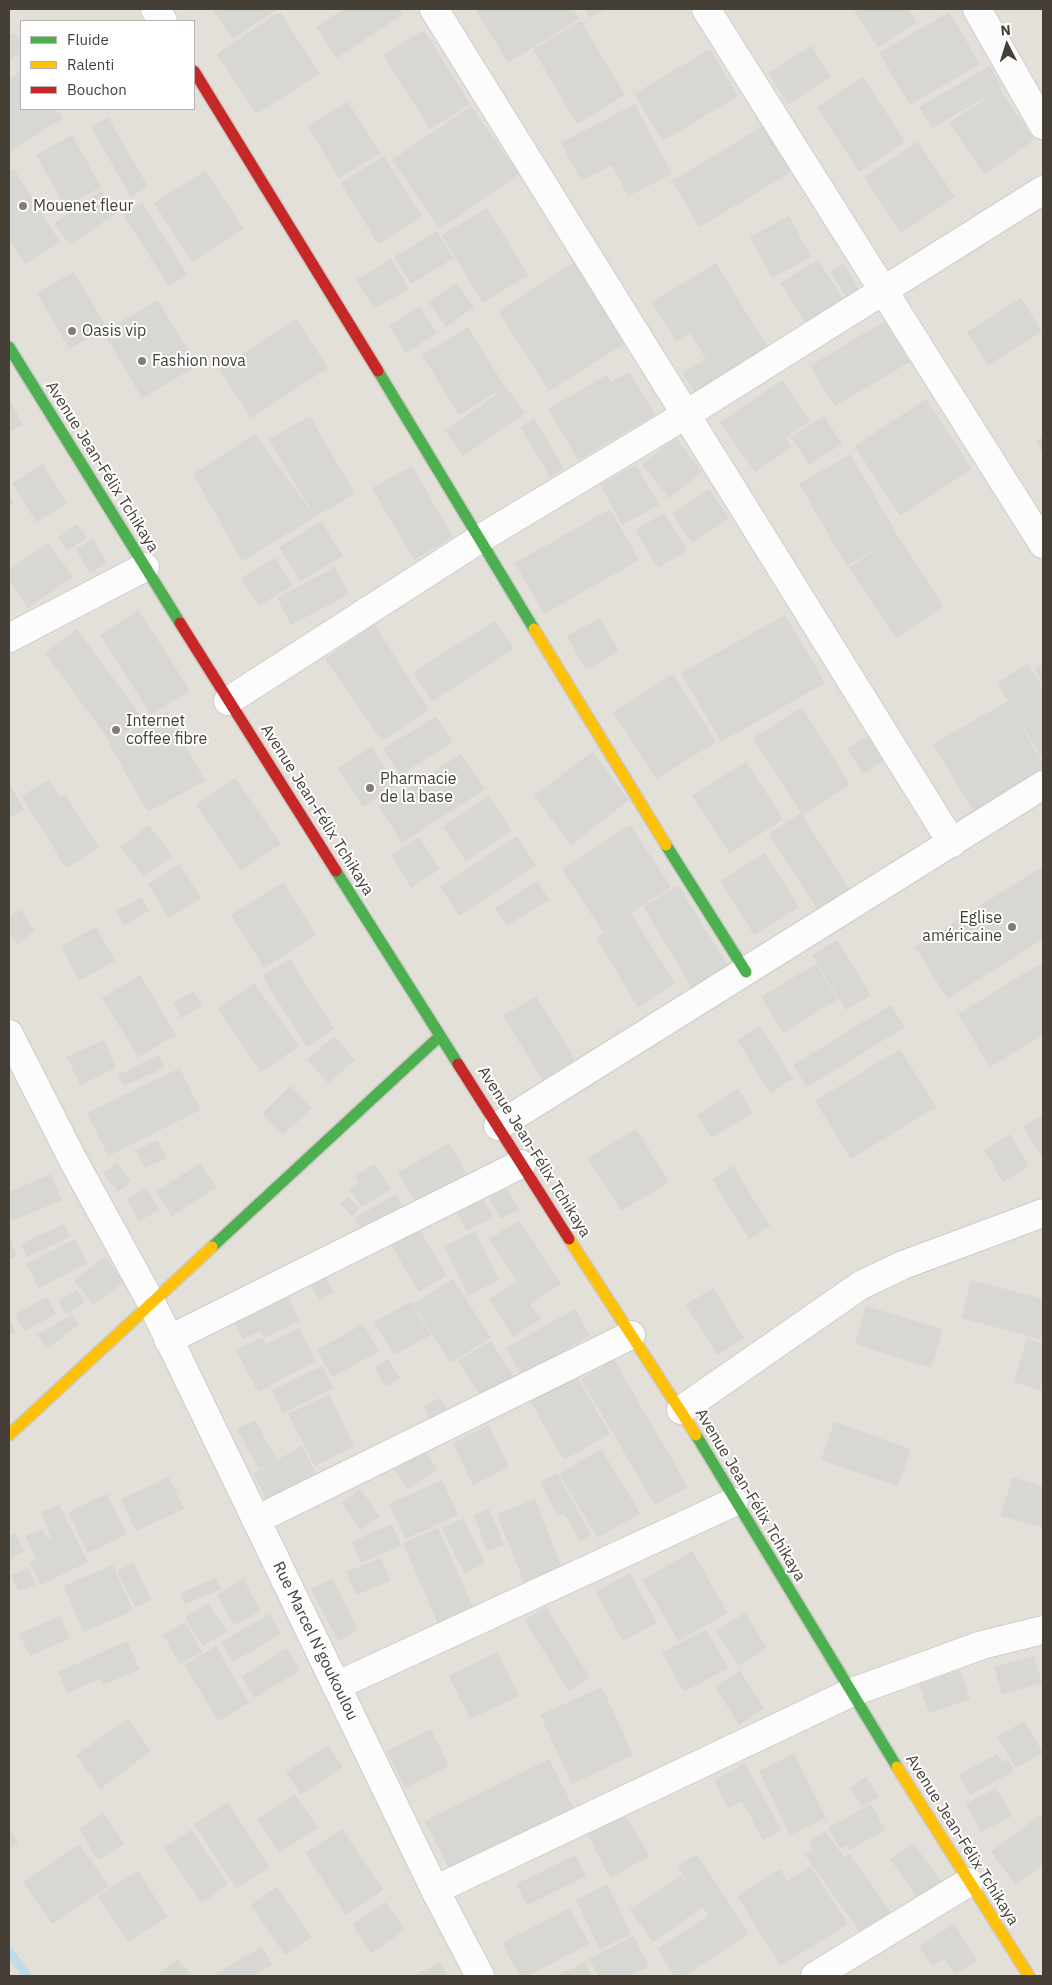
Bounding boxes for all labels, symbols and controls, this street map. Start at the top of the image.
legend [20,20,195,110]
north arrow [982,20,1032,70]
text: N [1000,21,1012,39]
text: Fluide [67,30,109,49]
text: Ralenti [67,55,114,74]
text: Bouchon [67,80,127,99]
place label: Mouenet fleur [33,196,133,216]
marker: Mouenet fleur [17,200,29,212]
place label: Oasis vip [82,321,146,341]
marker: Oasis vip [66,325,78,337]
place label: Fashion nova [152,351,246,371]
marker: Fashion nova [136,355,148,367]
street label: Avenue Jean-Félix Tchikaya [41,378,163,556]
place label: Internet coffee fibre [126,711,207,749]
street label: Avenue Jean-Félix Tchikaya [256,721,378,899]
marker: Internet coffee fibre [110,724,122,736]
place label: Pharmacie de la base [380,769,457,807]
marker: Pharmacie de la base [364,782,376,794]
place label: Eglise américaine [922,908,1002,946]
marker: Eglise américaine [1006,921,1018,933]
street label: Avenue Jean-Félix Tchikaya [473,1063,595,1241]
street label: Avenue Jean-Félix Tchikaya [691,1405,809,1585]
street label: Rue Marcel N'goukoulou [268,1558,362,1724]
street label: Avenue Jean-Félix Tchikaya [901,1751,1023,1929]

